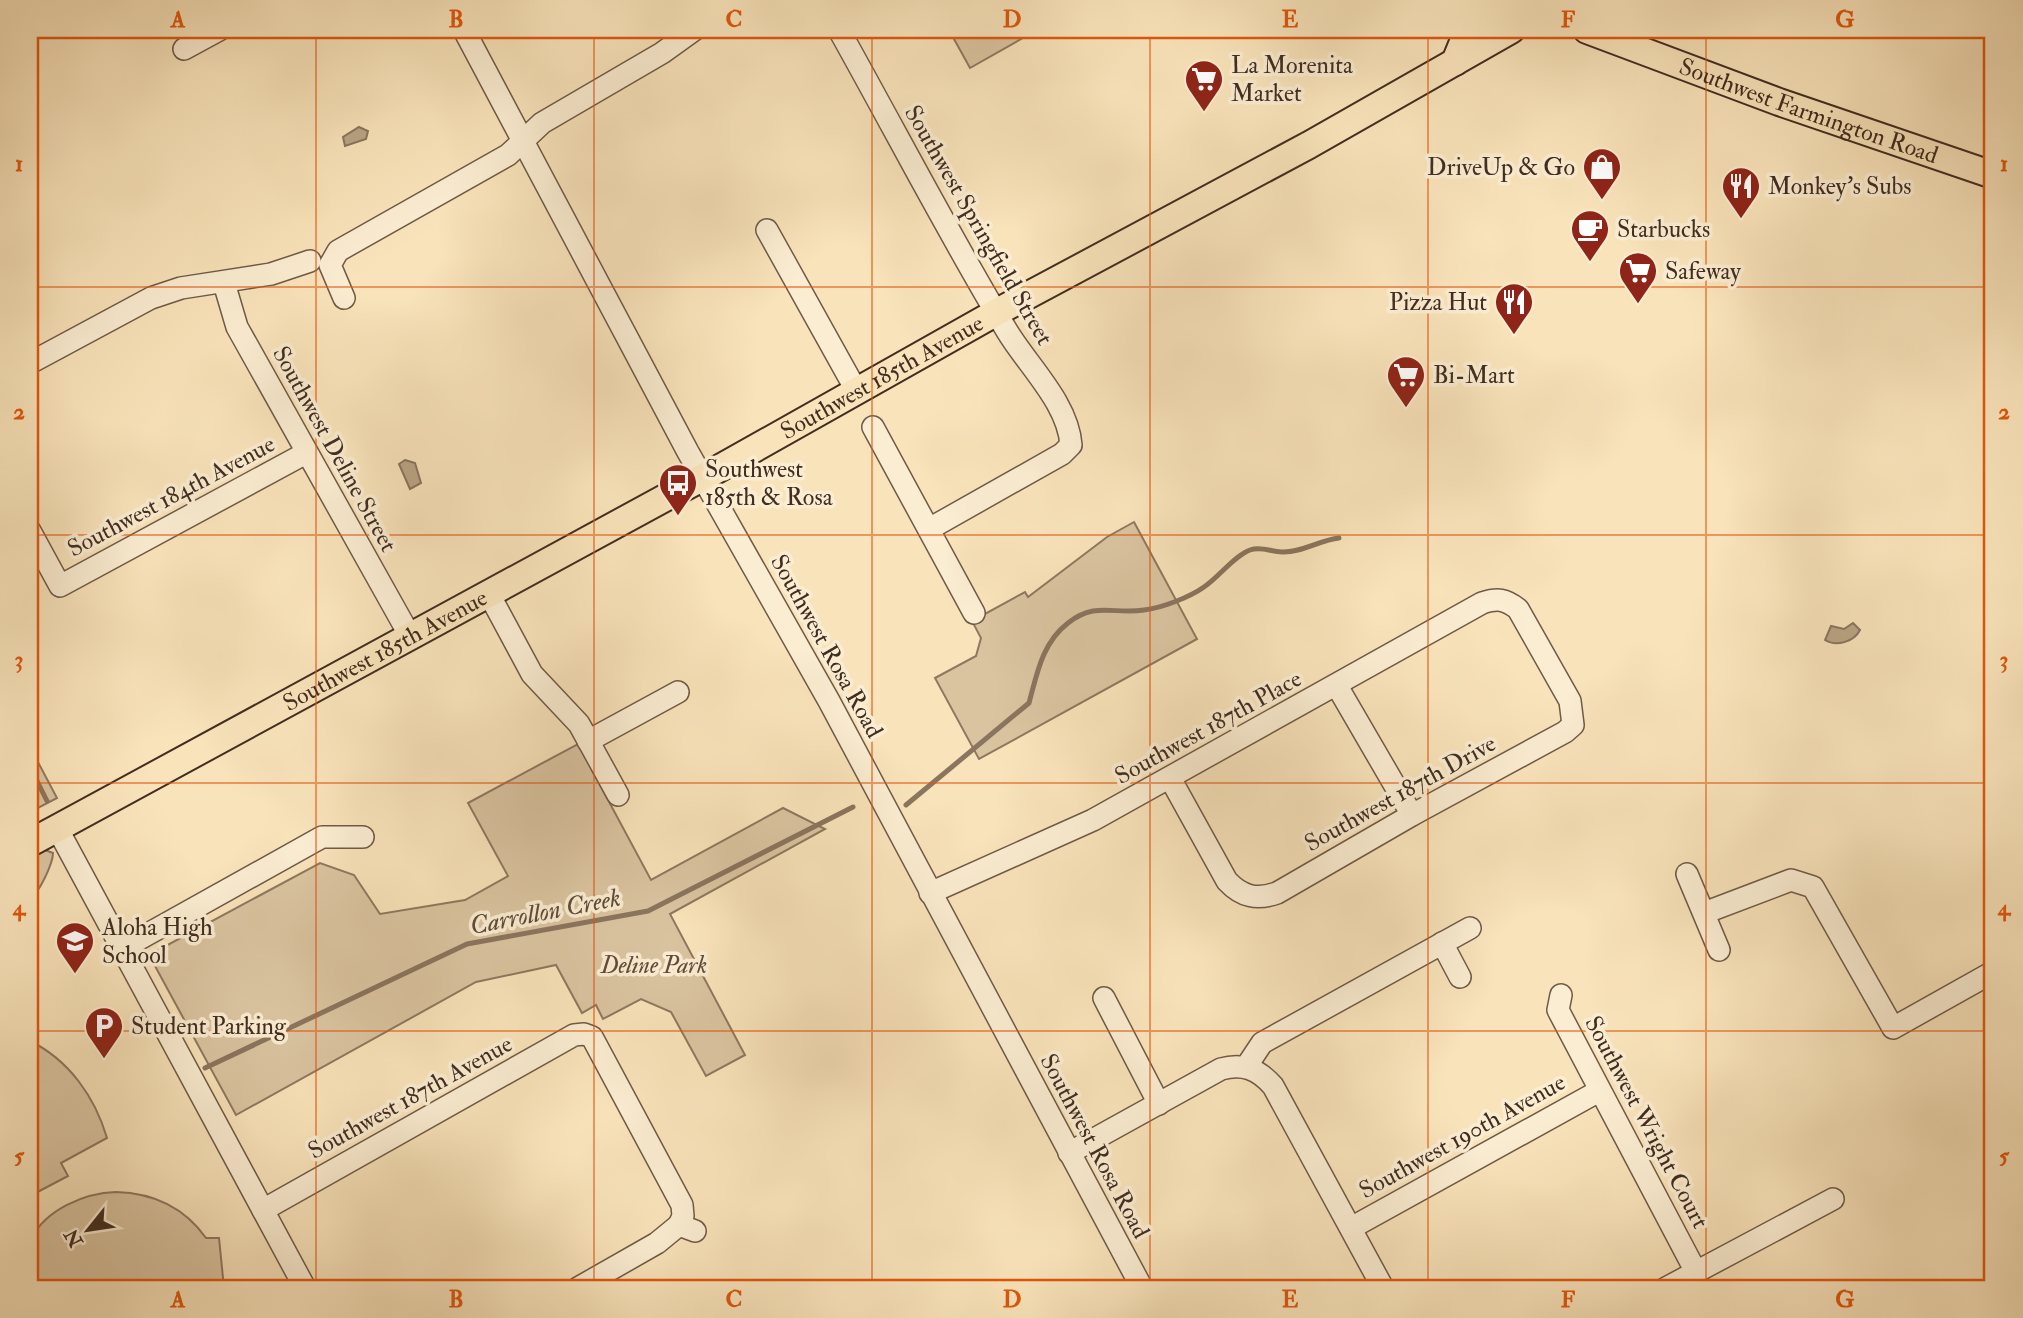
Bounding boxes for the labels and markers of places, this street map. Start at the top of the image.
place label: La Morenita Market [1231,50,1354,109]
supermarket icon: La Morenita Market [1183,58,1225,113]
shop icon: DriveUp & Go [1581,146,1623,201]
place label: DriveUp & Go [1427,152,1575,183]
restaurant icon: Monkey's Subs [1720,165,1762,220]
place label: Monkey's Subs [1768,171,1912,202]
cafe icon: Starbucks [1569,208,1611,263]
place label: Starbucks [1617,214,1710,245]
supermarket icon: Safeway [1617,250,1659,305]
place label: Safeway [1665,256,1741,287]
restaurant icon: Pizza Hut [1493,281,1535,336]
place label: Pizza Hut [1389,287,1487,318]
supermarket icon: Bi-Mart [1385,354,1427,409]
place label: Bi-Mart [1433,360,1515,391]
place label: Southwest 185th & Rosa [705,454,834,513]
bus stop icon: Southwest 185th & Rosa [657,462,699,517]
place label: Aloha High School [101,912,213,971]
school or university icon: Aloha High School [54,920,96,975]
parking icon: Student Parking [83,1005,125,1060]
place label: Student Parking [131,1011,287,1042]

